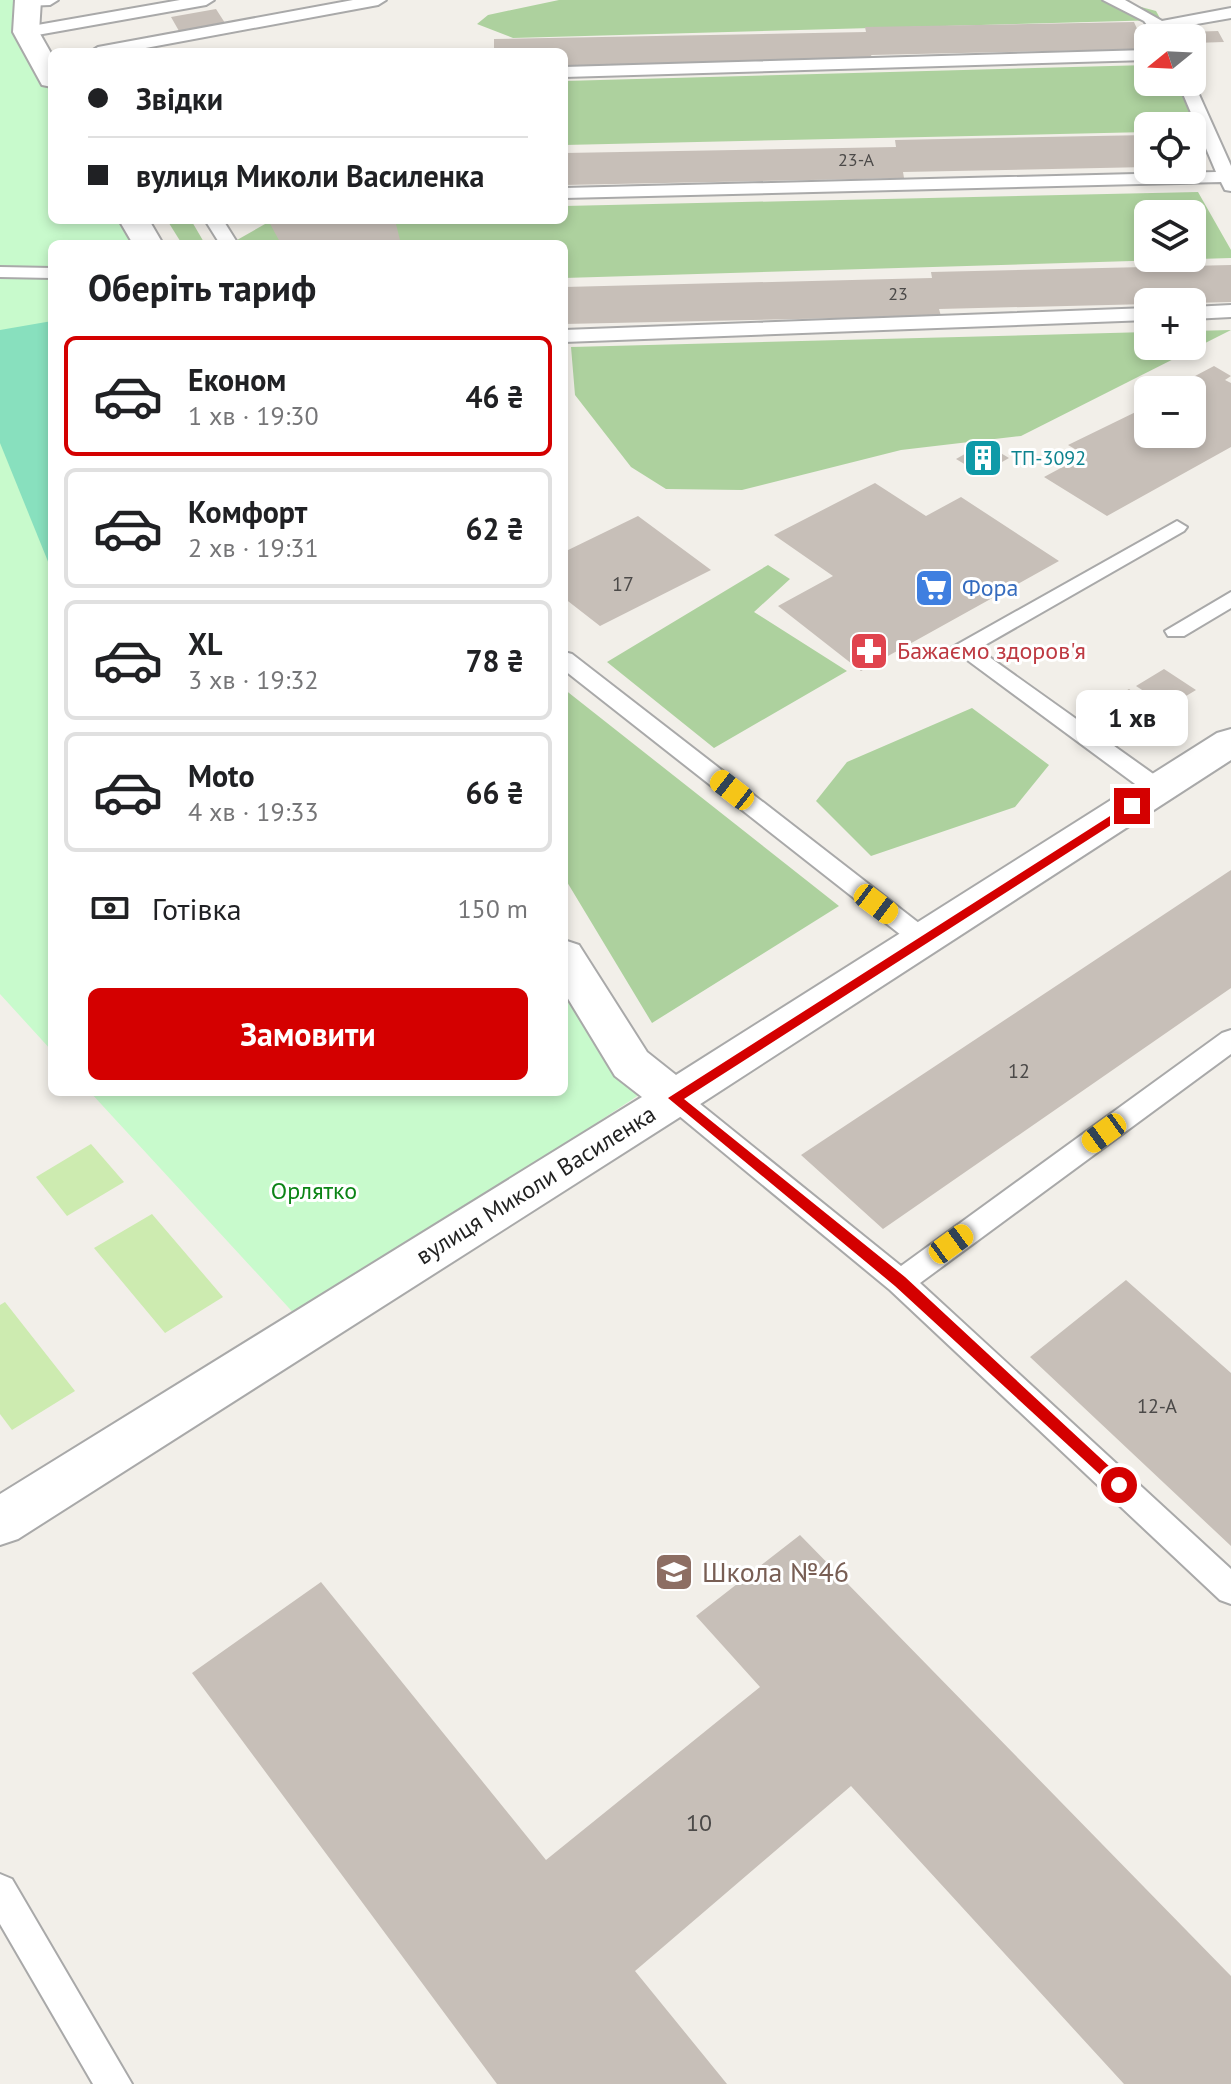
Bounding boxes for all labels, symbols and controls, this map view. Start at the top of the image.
north arrow [1134,24,1206,96]
map controls [1134,24,1206,448]
text: Звідки [136,79,223,118]
button: locate [1134,112,1206,184]
house number: 23-А [838,148,874,171]
text: вулиця Миколи Василенка [136,156,484,195]
button: layers [1134,200,1206,272]
text: Оберіть тариф [88,264,316,311]
house number: 23 [888,282,908,305]
button: + [1134,288,1206,360]
icon: car [92,360,164,432]
text: Економ [188,360,286,399]
button: − [1134,376,1206,448]
text: 46 ₴ [465,377,524,416]
text: 1 хв · 19:30 [188,399,319,432]
building icon: ТП-3092 [962,437,1004,479]
place label: ТП-3092 [1011,445,1086,471]
icon: car [92,492,164,564]
text: Комфорт [188,492,307,531]
text: 62 ₴ [465,509,524,548]
text: 2 хв · 19:31 [188,531,319,564]
supermarket icon: Фора [913,567,955,609]
house number: 17 [612,571,634,597]
place label: Фора [962,572,1018,603]
icon: car [92,624,164,696]
text: XL [188,624,222,663]
pharmacy icon: Бажаємо здоров'я [848,630,890,672]
place label: Бажаємо здоров'я [897,635,1086,666]
text: 78 ₴ [465,641,524,680]
text: 3 хв · 19:32 [188,663,319,696]
callout: 1 хв [1076,690,1188,746]
text: 1 хв [1108,701,1156,734]
icon: car [92,756,164,828]
text: Moto [188,756,255,795]
car [706,766,758,814]
text: 66 ₴ [465,773,524,812]
route end [1114,788,1150,824]
text: 4 хв · 19:33 [188,795,319,828]
car [850,880,902,928]
icon: cash [88,886,132,930]
text: Готівка [152,889,242,928]
text: 150 m [457,892,528,925]
button: Замовити [88,988,528,1080]
house number: 12 [1008,1058,1030,1084]
street label: вулиця Миколи Василенка [410,1098,661,1271]
car [1078,1109,1130,1157]
park label: Орлятко [271,1175,357,1206]
car [925,1220,977,1268]
house number: 12-А [1137,1393,1177,1419]
route start [1101,1467,1137,1503]
school or university icon: Школа №46 [653,1551,695,1593]
place label: Школа №46 [702,1553,849,1590]
house number: 10 [686,1807,712,1838]

